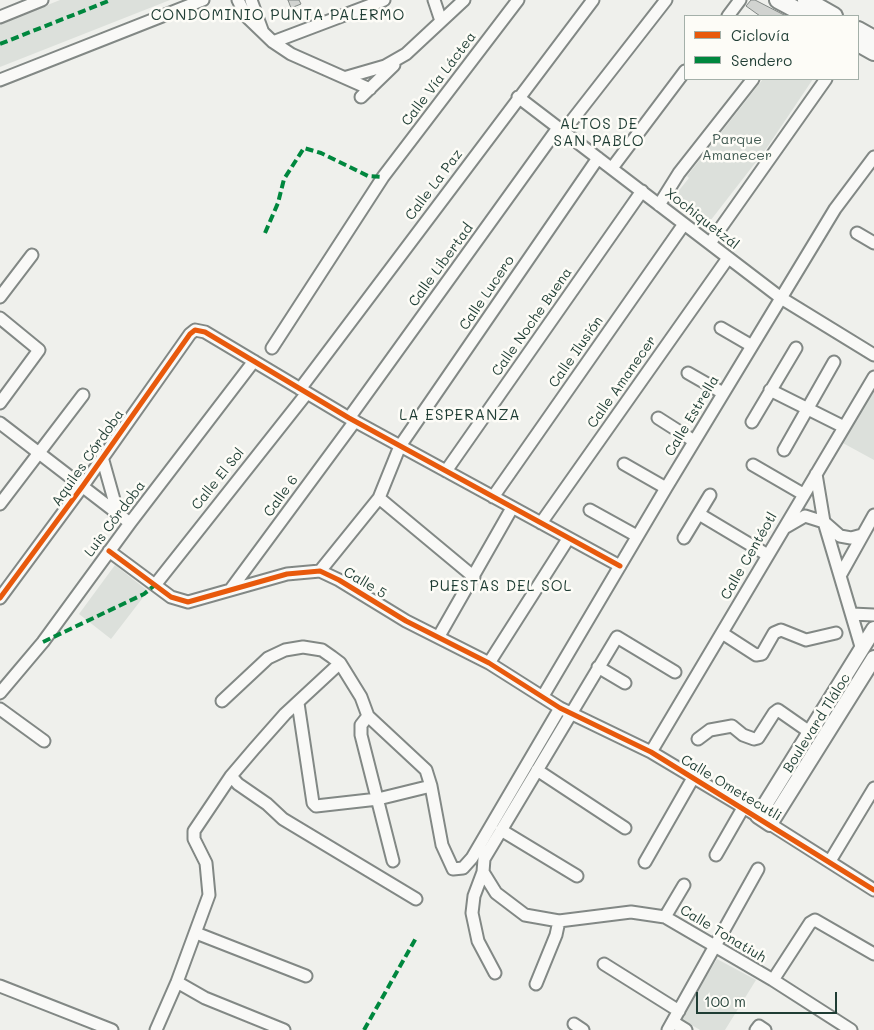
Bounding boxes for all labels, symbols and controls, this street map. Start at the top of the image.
district label: CONDOMINIO PUNTA PALERMO [148,6,408,24]
legend [684,15,859,80]
text: Ciclovía [731,25,790,45]
street label: Calle Vía Láctea [398,29,480,129]
text: Sendero [731,50,792,70]
district label: ALTOS DE SAN PABLO [552,115,646,150]
park label: Parque Amanecer [702,132,772,164]
street label: Calle La Paz [402,146,466,224]
street label: Xochiquetzál [662,185,742,253]
street label: Calle Libertad [405,220,477,310]
street label: Calle Lucero [456,253,518,333]
street label: Calle Noche Buena [488,265,576,379]
street label: Calle Ilusión [545,313,607,391]
street label: Calle Amanecer [584,333,660,431]
street label: Calle Estrella [661,373,723,459]
street label: Aquiles Córdoba [48,406,128,510]
district label: LA ESPERANZA [398,406,522,424]
street label: Calle El Sol [188,445,248,513]
street label: Calle 6 [260,472,302,520]
street label: Luis Córdoba [81,478,149,560]
street label: Calle Centéotl [717,509,781,603]
street label: Calle 5 [341,564,389,602]
district label: PUESTAS DEL SOL [428,577,574,595]
street label: Boulevard Tláloc [780,670,854,776]
street label: Calle Ometecutli [678,751,784,825]
street label: Calle Tonatiuh [677,902,769,966]
scale bar [699,982,840,1014]
text: 100 m [704,991,746,1011]

